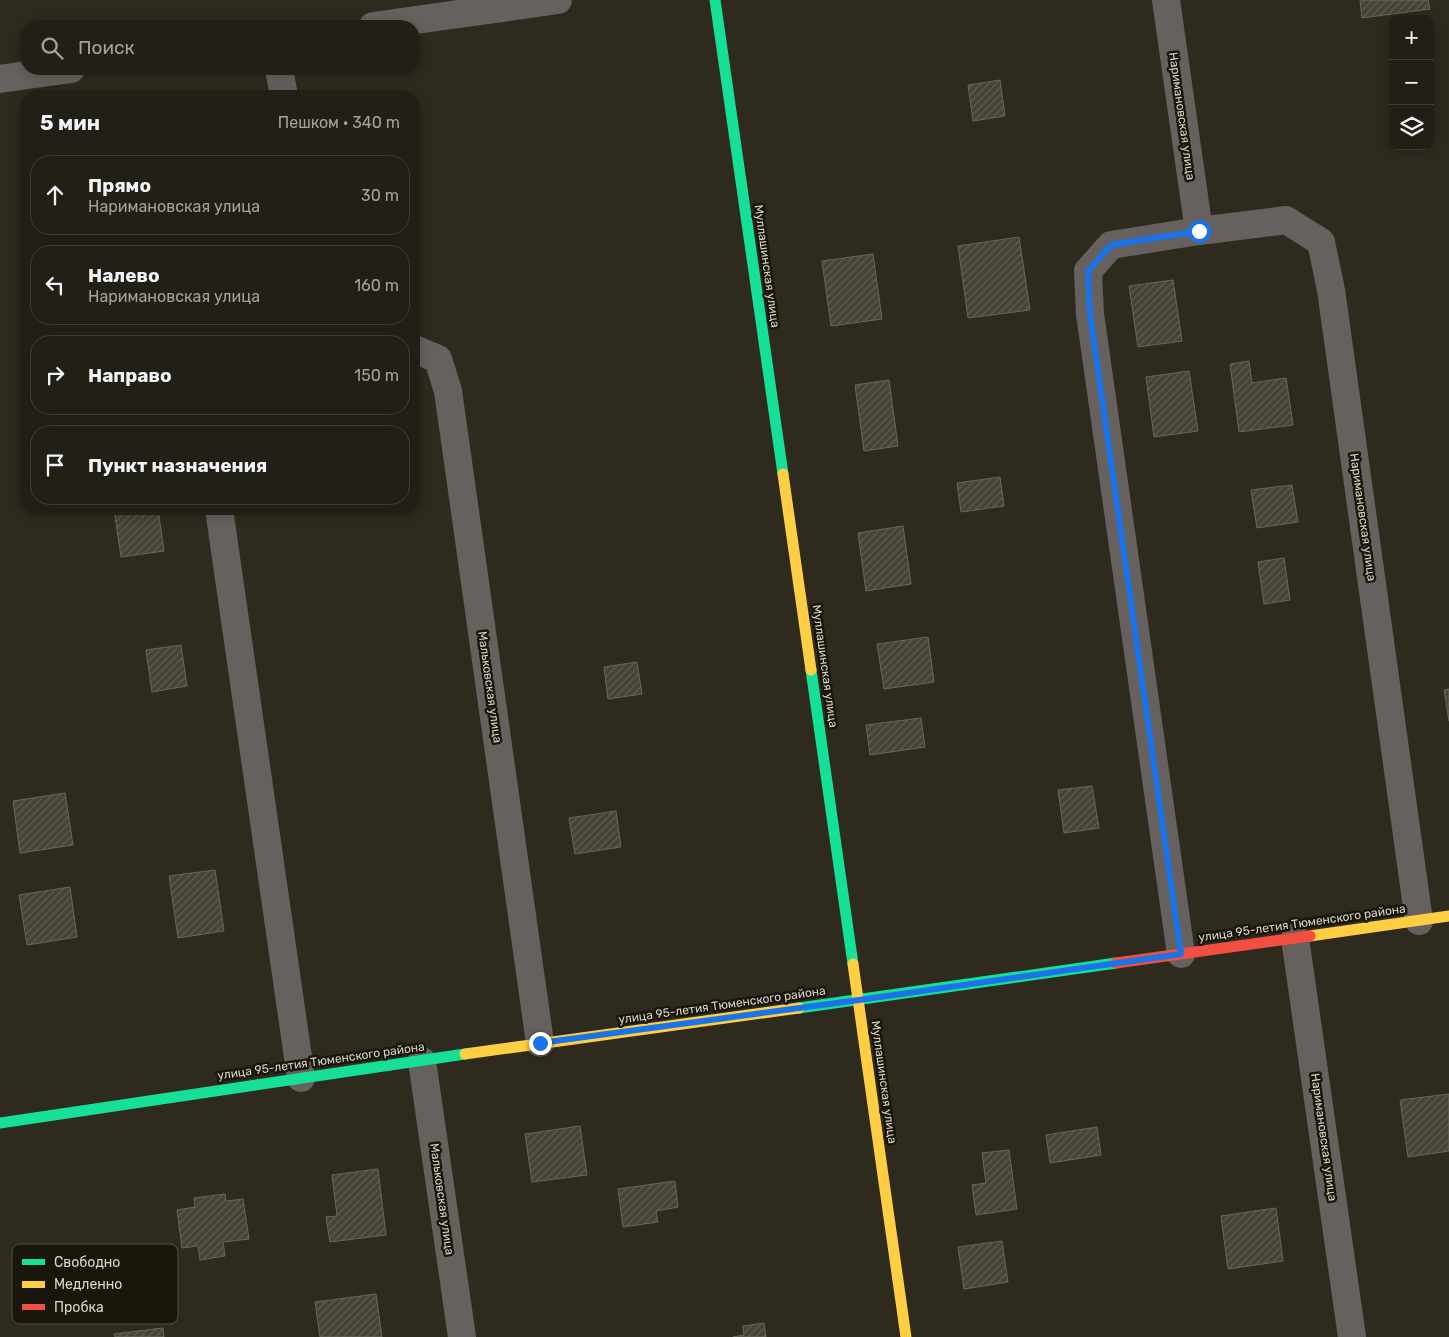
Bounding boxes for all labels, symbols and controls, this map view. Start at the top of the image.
map controls [1389,15,1434,150]
button: + [1389,15,1434,60]
search box [20,20,420,75]
icon: search [38,34,66,62]
text: Поиск [78,36,135,59]
street label: Наримановская улица [1166,51,1198,181]
button: − [1389,60,1434,105]
button: layers [1389,105,1434,150]
text: 5 мин [40,110,100,135]
text: Пешком · 340 m [278,113,400,132]
text: Прямо [88,174,151,197]
icon: ahead [41,181,69,209]
text: 30 m [361,186,399,205]
text: Наримановская улица [88,197,260,216]
street label: Муллашинская улица [751,204,783,328]
route start [1188,220,1211,243]
text: Налево [88,264,160,287]
icon: left [41,271,69,299]
text: 160 m [354,276,399,295]
text: Наримановская улица [88,287,260,306]
icon: right [41,361,69,389]
text: Направо [88,364,172,387]
text: 150 m [354,366,399,385]
icon: arrive [41,451,69,479]
street label: Наримановская улица [1347,452,1379,582]
text: Пункт назначения [88,454,267,477]
street label: Муллашинская улица [809,604,841,728]
street label: Мальковская улица [475,630,505,744]
street label: улица 95-летия Тюменского района [1198,902,1406,944]
street label: улица 95-летия Тюменского района [618,984,826,1026]
street label: Муллашинская улица [868,1020,900,1144]
route end [529,1032,552,1055]
street label: улица 95-летия Тюменского района [217,1040,425,1082]
street label: Наримановская улица [1308,1072,1340,1202]
street label: Мальковская улица [427,1142,457,1256]
legend [12,1244,178,1324]
text: Свободно [54,1254,120,1271]
text: Медленно [54,1276,122,1293]
text: Пробка [54,1299,104,1316]

